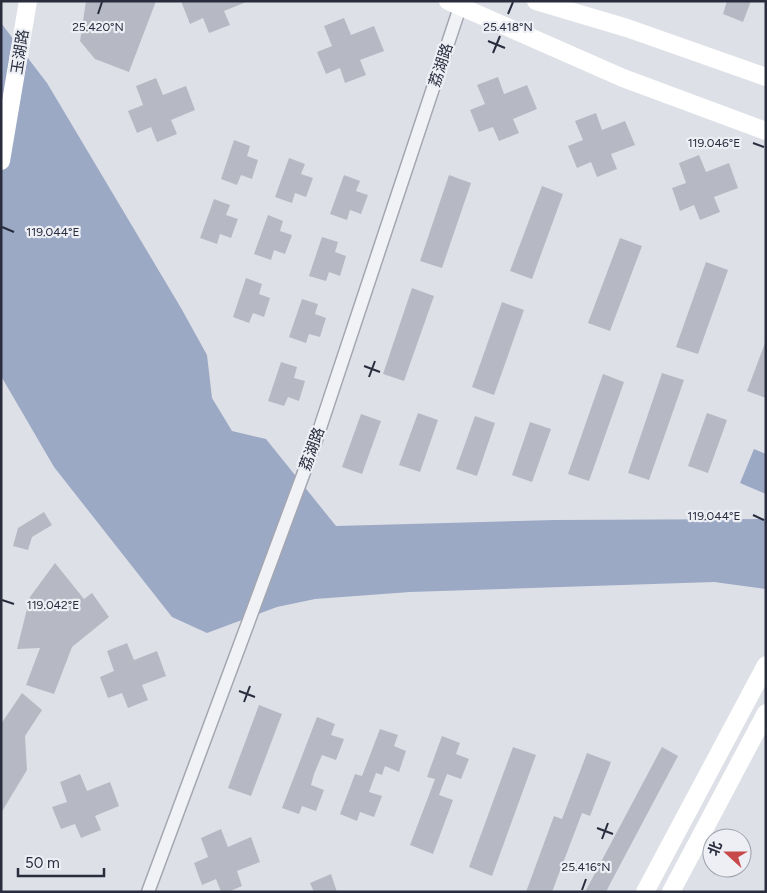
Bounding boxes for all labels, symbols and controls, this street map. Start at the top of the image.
text: 25.420°N [72,20,124,34]
text: 25.418°N [483,20,533,34]
street label: 玉湖路 [8,28,32,76]
street label: 荔湖路 [425,41,457,89]
text: 119.046°E [688,136,740,150]
text: 119.044°E [26,225,80,239]
street label: 荔湖路 [296,425,328,473]
text: 119.044°E [687,509,741,523]
text: 119.042°E [27,598,79,612]
north arrow [702,828,752,878]
text: 北 [705,839,726,858]
scale bar [18,846,104,878]
text: 50 m [25,854,60,872]
text: 25.416°N [561,860,611,874]

